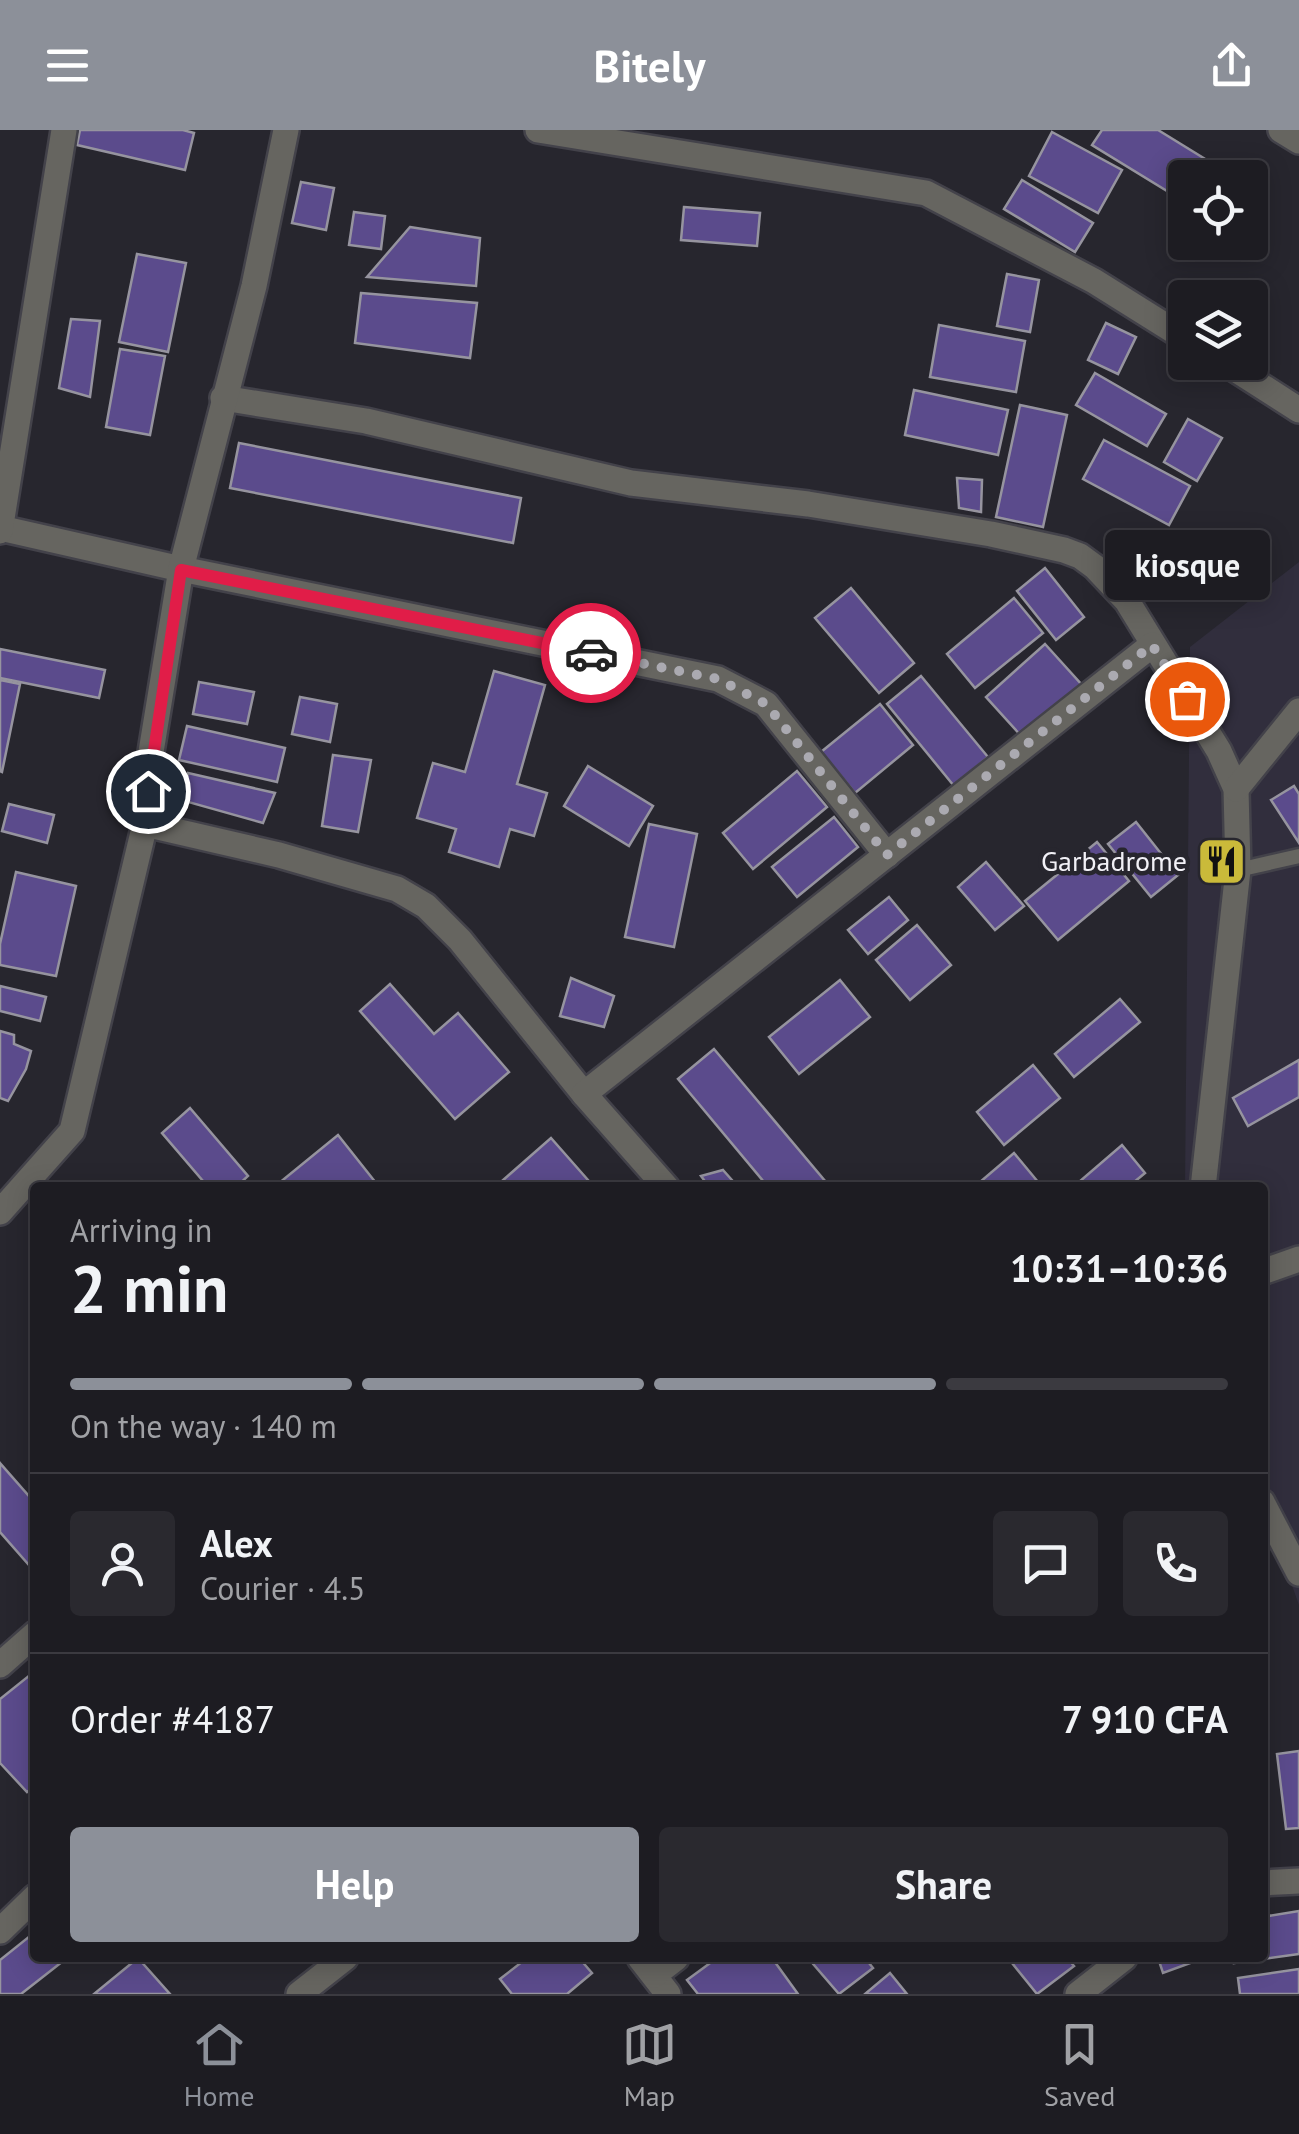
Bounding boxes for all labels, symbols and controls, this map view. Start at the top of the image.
text: Bitely [594,36,705,94]
icon: menu [40,38,95,93]
icon: share [1204,38,1259,93]
map controls [1168,160,1268,380]
button: locate [1168,160,1268,260]
button: layers [1168,280,1268,380]
callout: kiosque [1104,529,1270,599]
text: kiosque [1135,544,1240,586]
courier [541,603,641,703]
icon: car [564,626,619,681]
pin [1145,657,1230,742]
icon: bag [1160,672,1215,727]
pin [106,749,191,834]
icon: home [121,764,176,819]
restaurant icon: Garbadrome [1196,835,1248,887]
place label: Garbadrome [1041,842,1187,879]
text: Arriving in [70,1209,212,1251]
text: 10:31–10:36 [1010,1243,1228,1292]
text: 2 min [70,1246,229,1330]
text: On the way · 140 m [70,1405,337,1447]
button: person [70,1511,175,1616]
button: chat [993,1511,1098,1616]
button: phone [1123,1511,1228,1616]
text: Alex [200,1518,273,1567]
text: Courier · 4.5 [200,1567,366,1609]
text: Order #4187 [70,1694,275,1743]
text: 7 910 CFA [1062,1694,1228,1743]
button: Help [70,1827,639,1942]
button: Share [659,1827,1228,1942]
tab: Home [184,2017,254,2114]
tab: Map [622,2017,677,2114]
tab: Saved [1044,2017,1115,2114]

